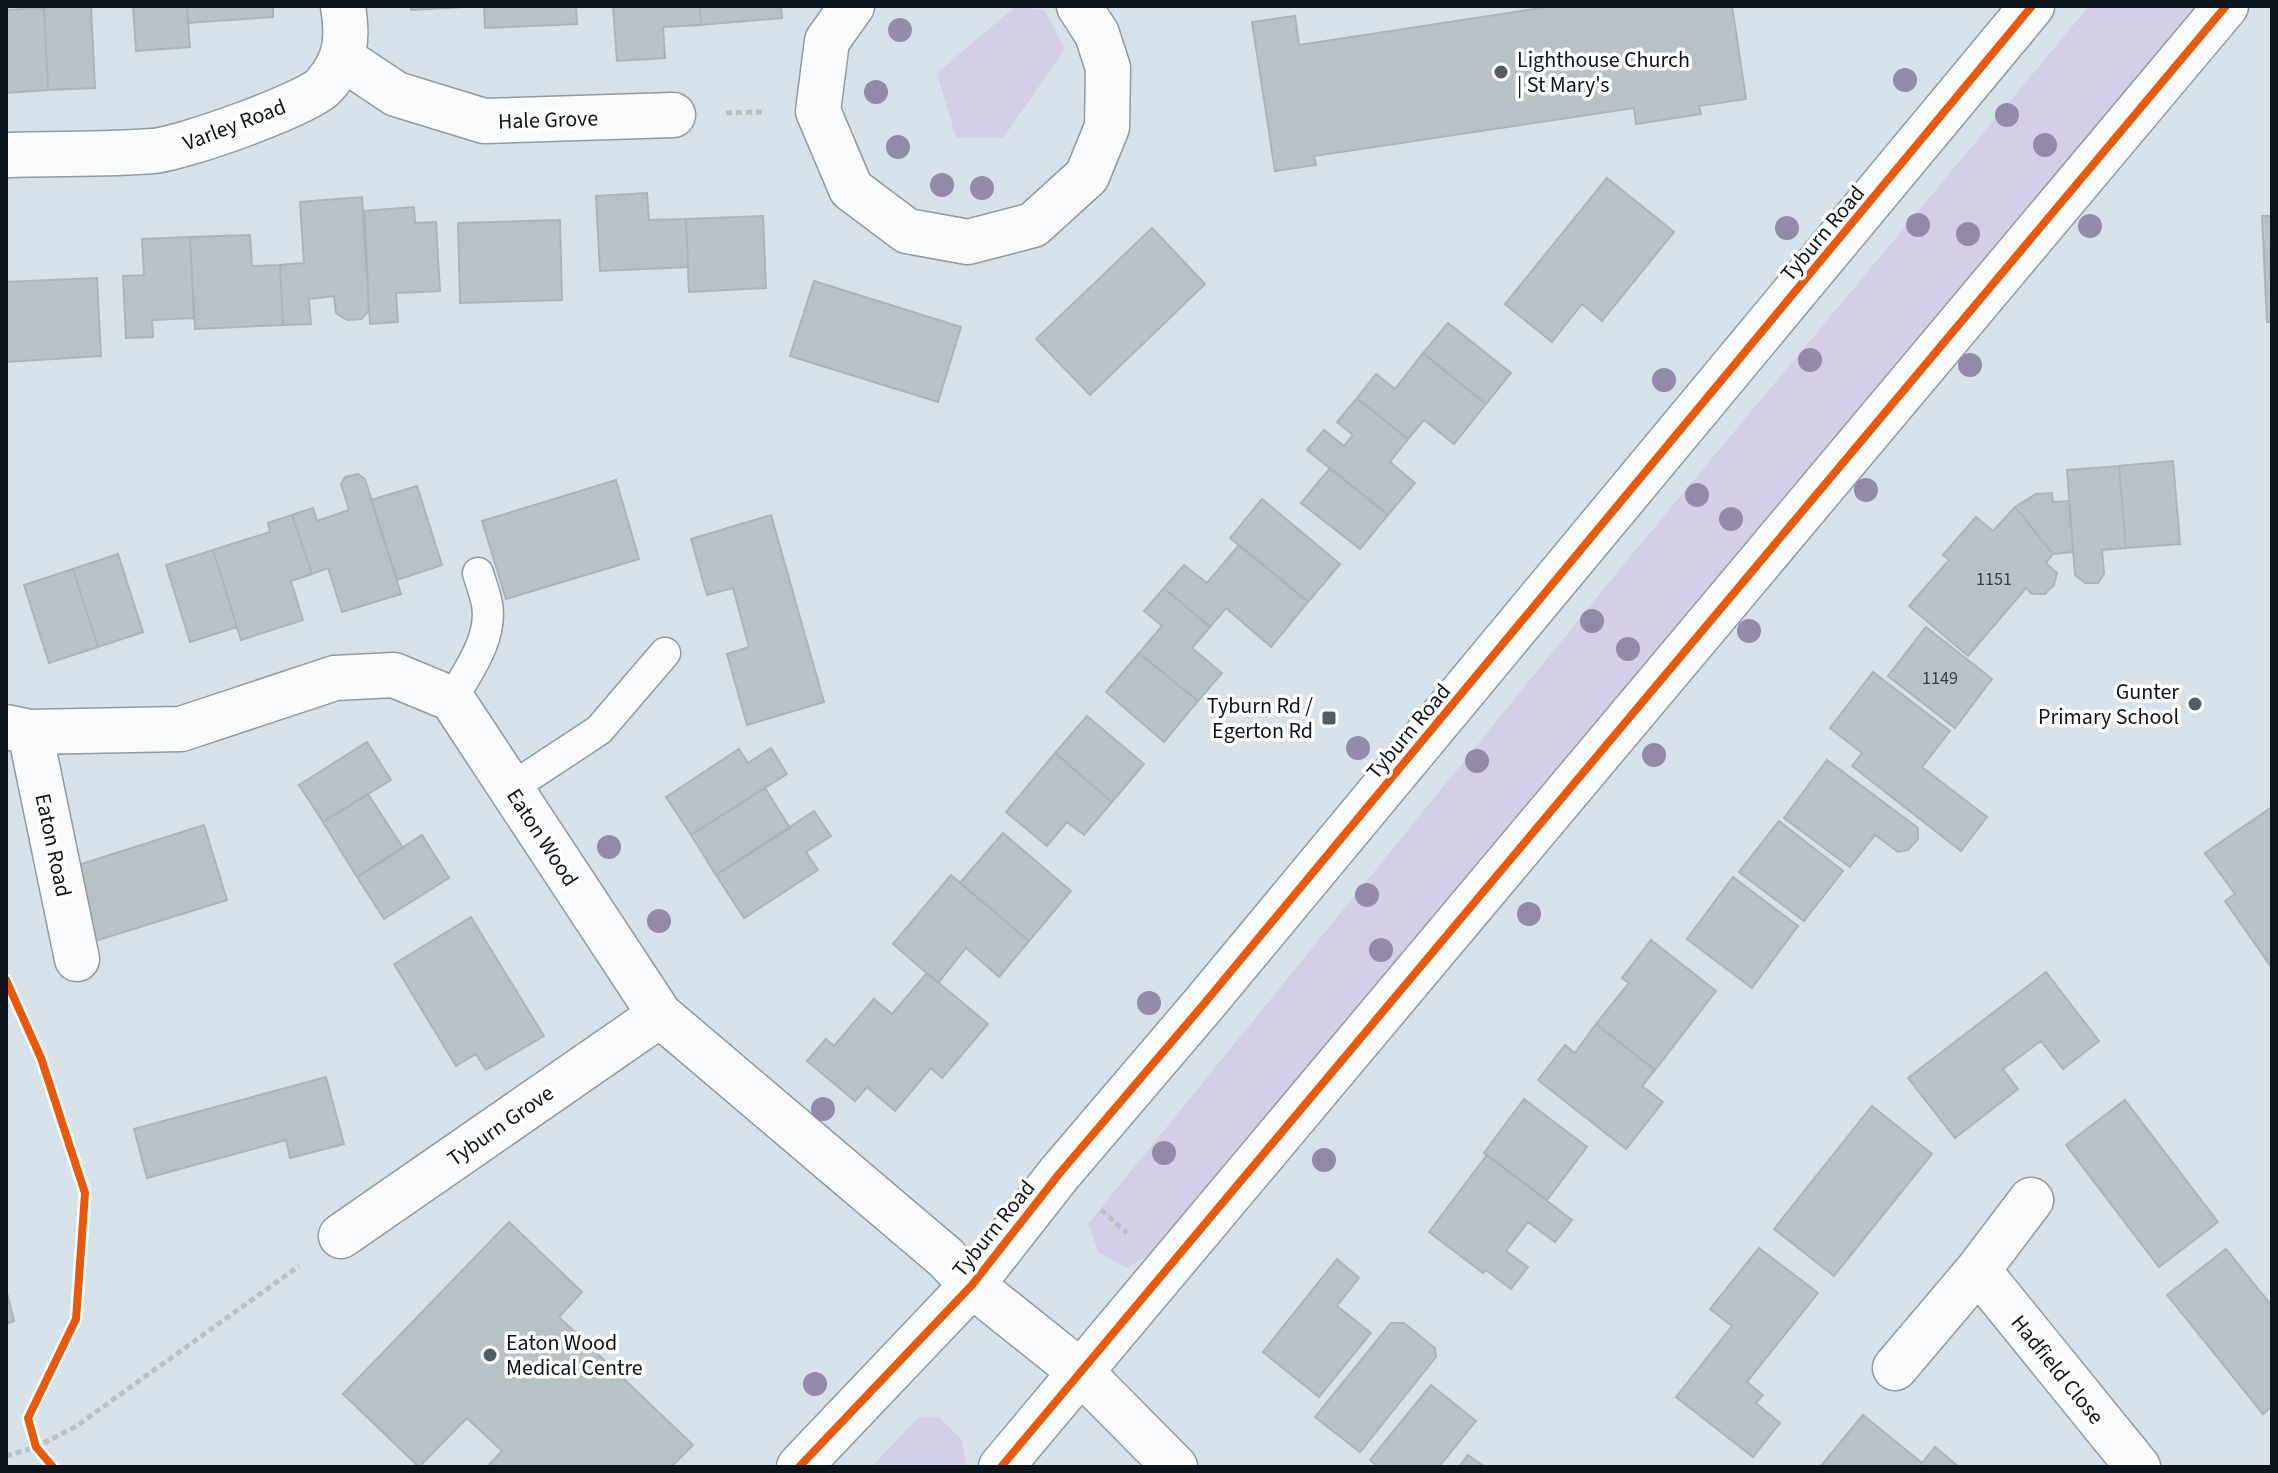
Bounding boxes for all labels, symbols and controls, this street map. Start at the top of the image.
place label: Lighthouse Church | St Mary's [1517,44,1690,101]
marker: Lighthouse Church | St Mary's [1492,63,1510,81]
street label: Varley Road [178,91,291,159]
street label: Hale Grove [497,102,599,138]
street label: Tyburn Road [1773,179,1873,289]
house number: 1151 [1976,567,2012,592]
house number: 1149 [1922,666,1958,691]
place label: Gunter Primary School [2038,676,2179,733]
street label: Tyburn Road [1359,677,1459,787]
place label: Tyburn Rd / Egerton Rd [1207,690,1313,747]
marker: Gunter Primary School [2186,695,2204,713]
marker: Tyburn Rd / Egerton Rd [1320,709,1338,727]
street label: Eaton Wood [498,782,586,893]
street label: Eaton Road [26,790,80,900]
street label: Tyburn Grove [441,1077,560,1174]
street label: Tyburn Road [945,1173,1043,1284]
street label: Hadfield Close [2003,1308,2111,1431]
place label: Eaton Wood Medical Centre [506,1327,643,1384]
marker: Eaton Wood Medical Centre [481,1346,499,1364]

